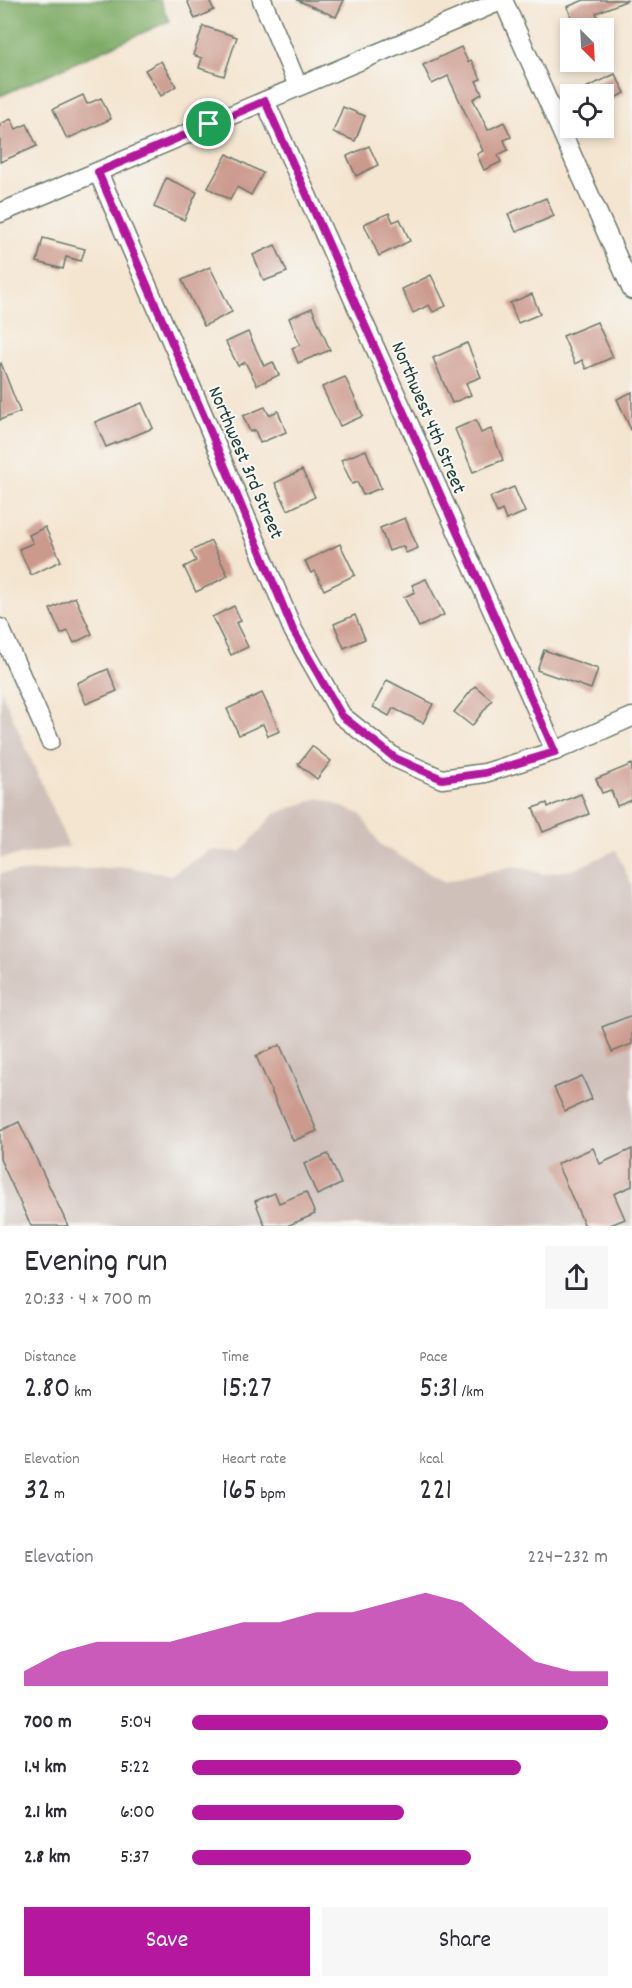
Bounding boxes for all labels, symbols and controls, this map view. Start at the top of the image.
north arrow [560,18,614,72]
map controls [560,18,614,138]
button: locate [560,84,614,138]
pin [183,98,234,149]
icon: arrive [192,107,225,140]
street label: Northwest 4th Street [383,338,472,499]
street label: Northwest 3rd Street [199,382,289,544]
text: Evening run [24,1240,168,1287]
button: share [545,1246,608,1309]
text: 20:33 · 4 × 700 m [24,1286,152,1314]
text: Distance [24,1346,76,1369]
text: Time [222,1346,249,1369]
text: Pace [419,1346,448,1369]
text: 2.80 [24,1369,70,1412]
text: 15:27 [222,1369,272,1412]
text: 5:31 [419,1369,458,1412]
text: km [70,1381,92,1404]
text: /km [458,1381,484,1404]
text: Elevation [24,1448,80,1471]
text: Heart rate [222,1448,286,1471]
text: kcal [419,1448,444,1471]
text: 32 [24,1471,50,1514]
text: 165 [222,1471,257,1514]
text: 221 [419,1471,452,1514]
text: m [50,1483,65,1506]
text: bpm [257,1483,286,1506]
text: Elevation [24,1544,94,1572]
text: 224–232 m [528,1544,608,1572]
text: 700 m [24,1709,72,1737]
text: 5:04 [120,1709,152,1737]
text: 1.4 km [24,1754,67,1782]
text: 5:22 [120,1754,150,1782]
text: 2.1 km [24,1799,67,1827]
text: 6:00 [120,1799,155,1827]
text: 2.8 km [24,1844,71,1872]
text: 5:37 [120,1844,149,1872]
button: Save [24,1907,310,1976]
button: Share [322,1907,608,1976]

